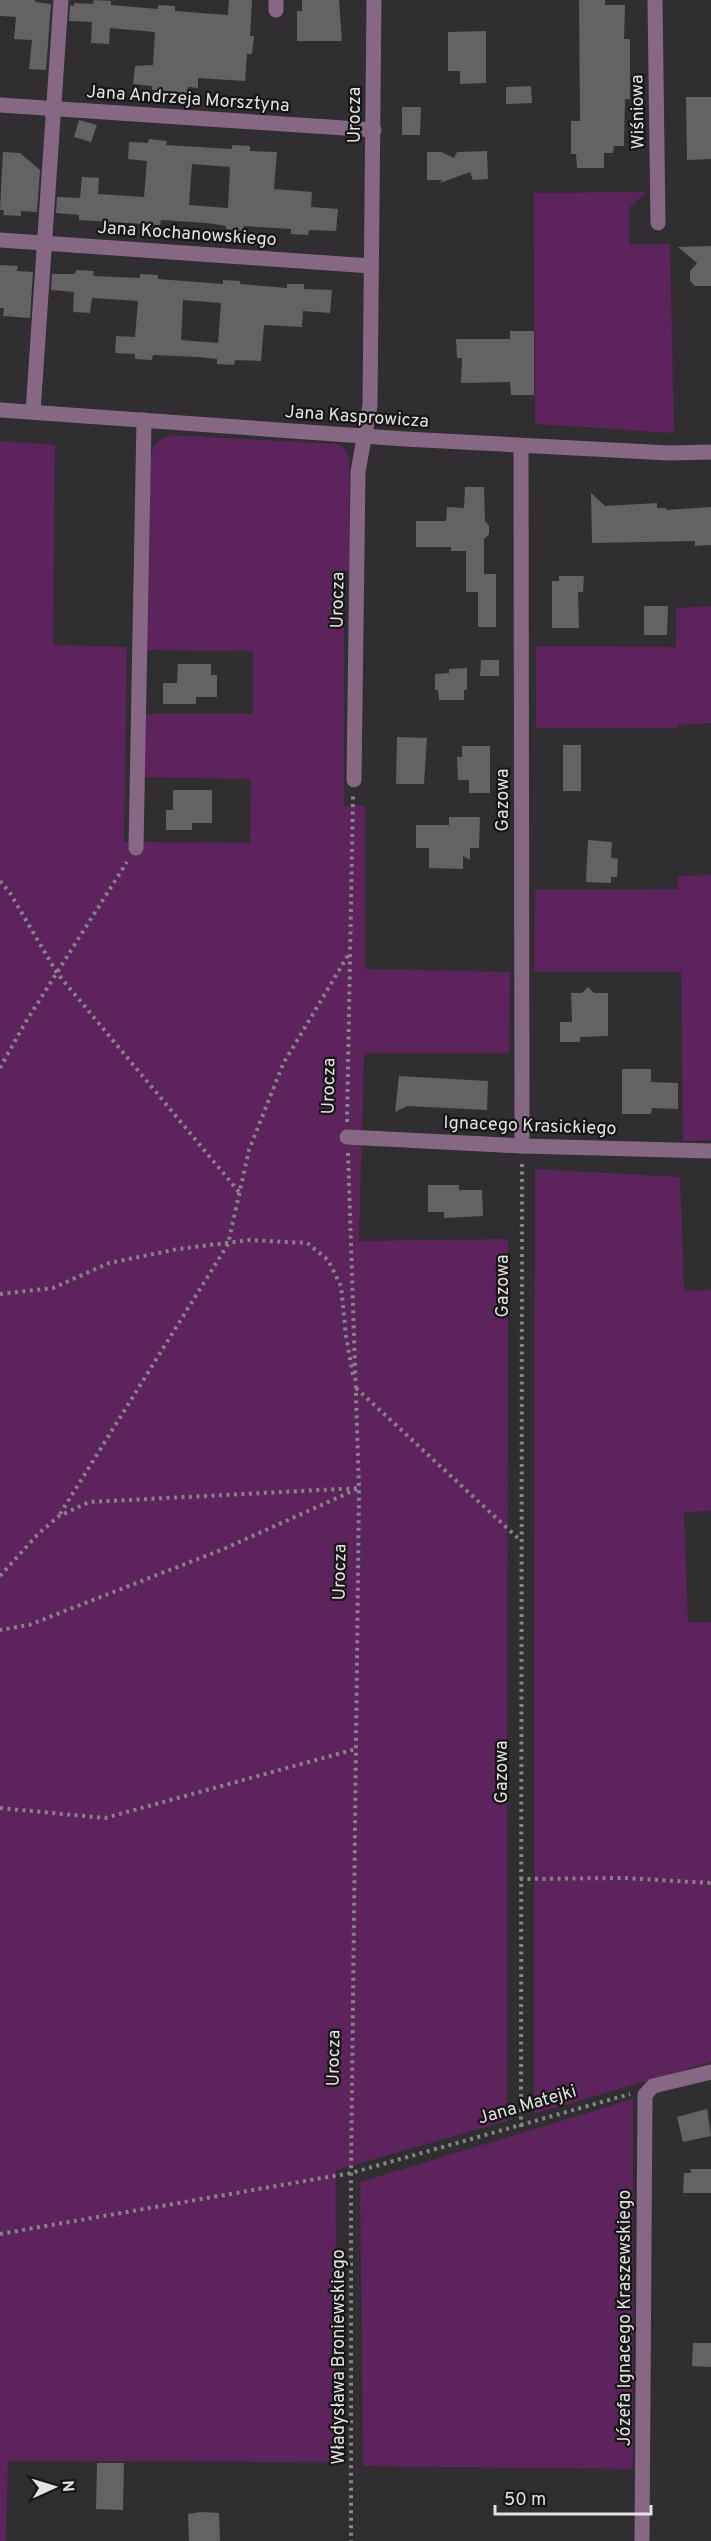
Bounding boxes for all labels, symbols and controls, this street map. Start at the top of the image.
street label: Wiśniowa [626,74,651,150]
street label: Jana Andrzeja Morsztyna [86,81,290,118]
street label: Urocza [344,87,367,143]
street label: Jana Kochanowskiego [96,217,277,252]
street label: Jana Kasprowicza [284,401,430,434]
street label: Urocza [327,571,350,629]
street label: Gazowa [492,769,515,831]
street label: Urocza [318,1057,341,1115]
street label: Ignacego Krasickiego [443,1112,617,1141]
street label: Gazowa [492,1255,515,1317]
street label: Urocza [329,1543,352,1601]
street label: Gazowa [491,1741,514,1803]
street label: Urocza [323,2029,346,2087]
street label: Jana Matejki [475,2080,579,2130]
street label: Józefa Ignacego Kraszewskiego [614,2190,637,2446]
street label: Władysława Broniewskiego [328,2249,351,2465]
north arrow [24,2457,84,2517]
scale bar [495,2478,651,2516]
text: N [57,2480,77,2493]
text: 50 m [504,2489,546,2512]

